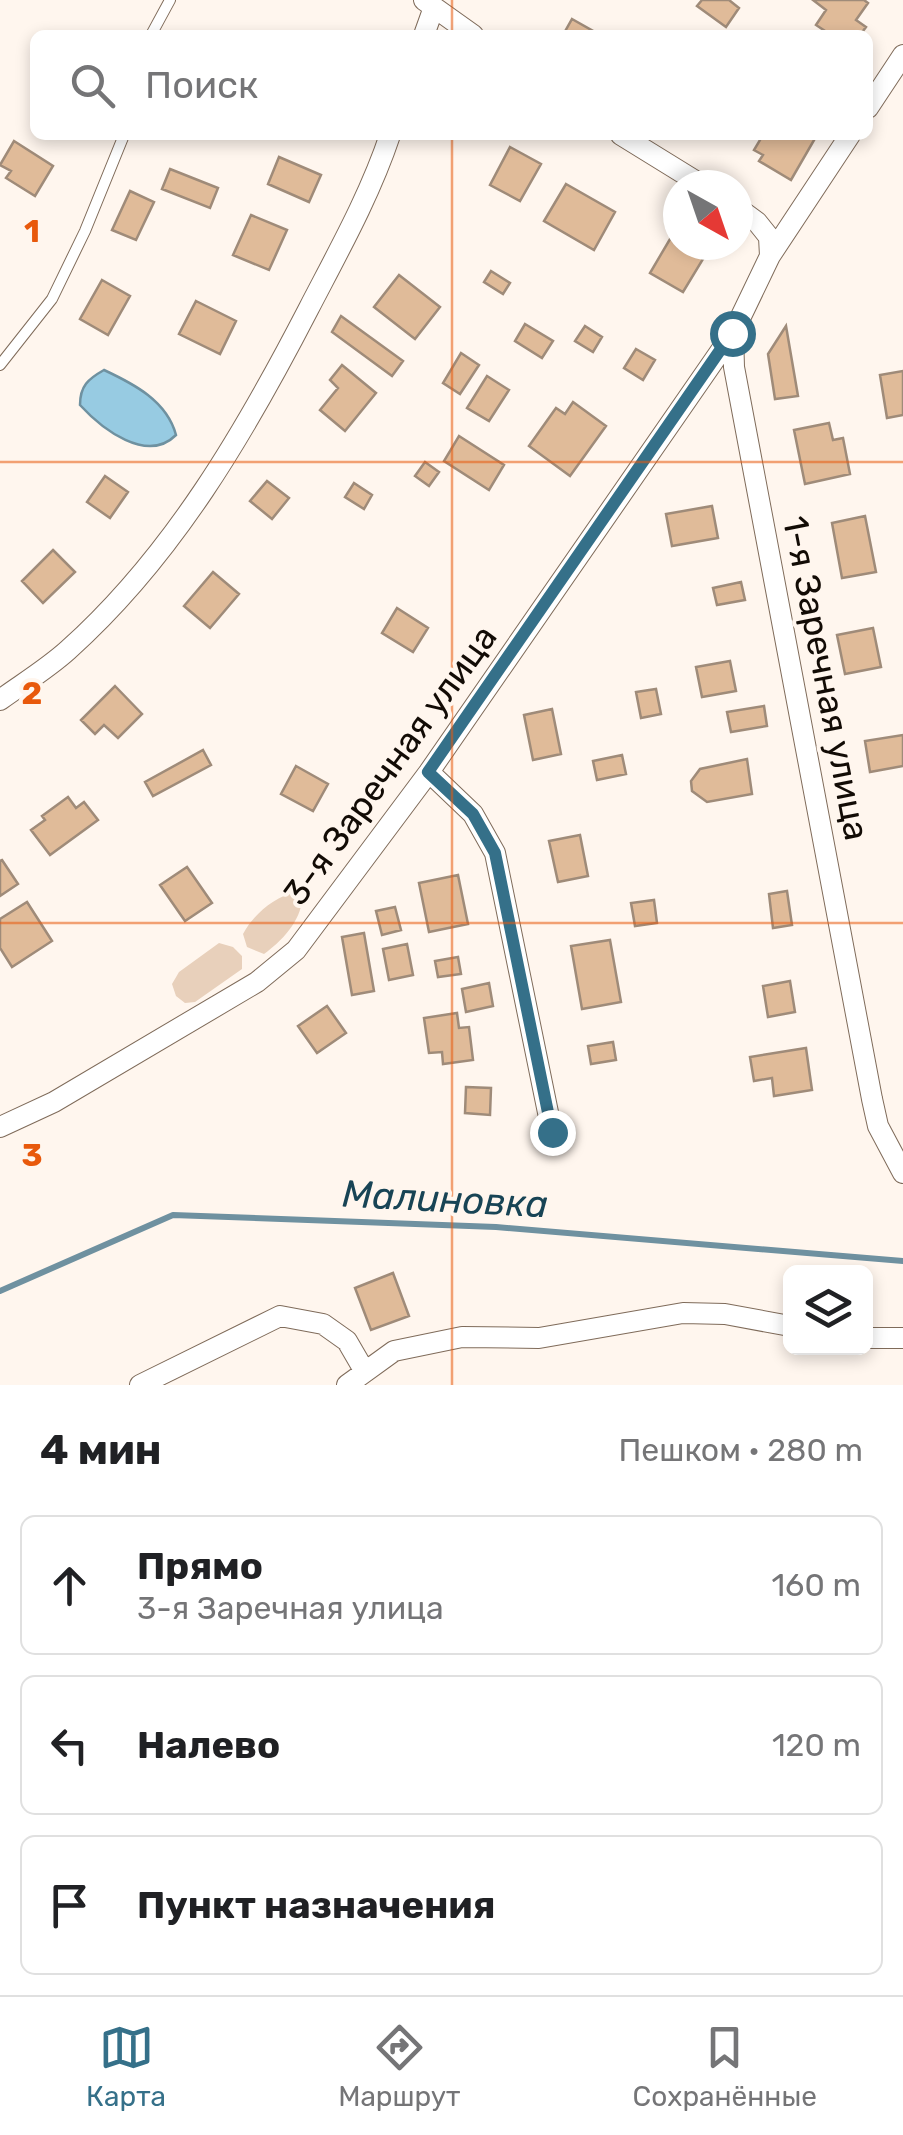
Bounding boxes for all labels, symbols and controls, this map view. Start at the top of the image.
search box [30,30,873,140]
icon: search [65,58,120,113]
text: Поиск [145,62,258,108]
north arrow [663,170,753,260]
text: 1 [24,212,40,250]
route start [710,311,756,357]
street label: 1-я Заречная улица [774,512,878,844]
street label: 3-я Заречная улица [274,617,506,913]
text: 2 [22,674,42,712]
route end [530,1110,576,1156]
text: 3 [21,1136,43,1174]
water label: Малиновка [341,1171,549,1227]
map controls [783,1265,873,1355]
button: layers [783,1265,873,1355]
text: 4 мин [40,1425,162,1475]
text: Пешком · 280 m [618,1431,863,1469]
text: Прямо [137,1543,263,1589]
icon: ahead [42,1558,97,1613]
text: 160 m [771,1566,861,1604]
text: 3-я Заречная улица [137,1589,444,1627]
icon: left [42,1718,97,1773]
text: Налево [137,1722,280,1768]
text: 120 m [772,1726,861,1764]
icon: arrive [42,1878,97,1933]
text: Пункт назначения [137,1882,496,1928]
tab: Карта [86,2020,166,2113]
tab: Маршрут [338,2020,460,2113]
tab: Сохранённые [633,2020,817,2113]

